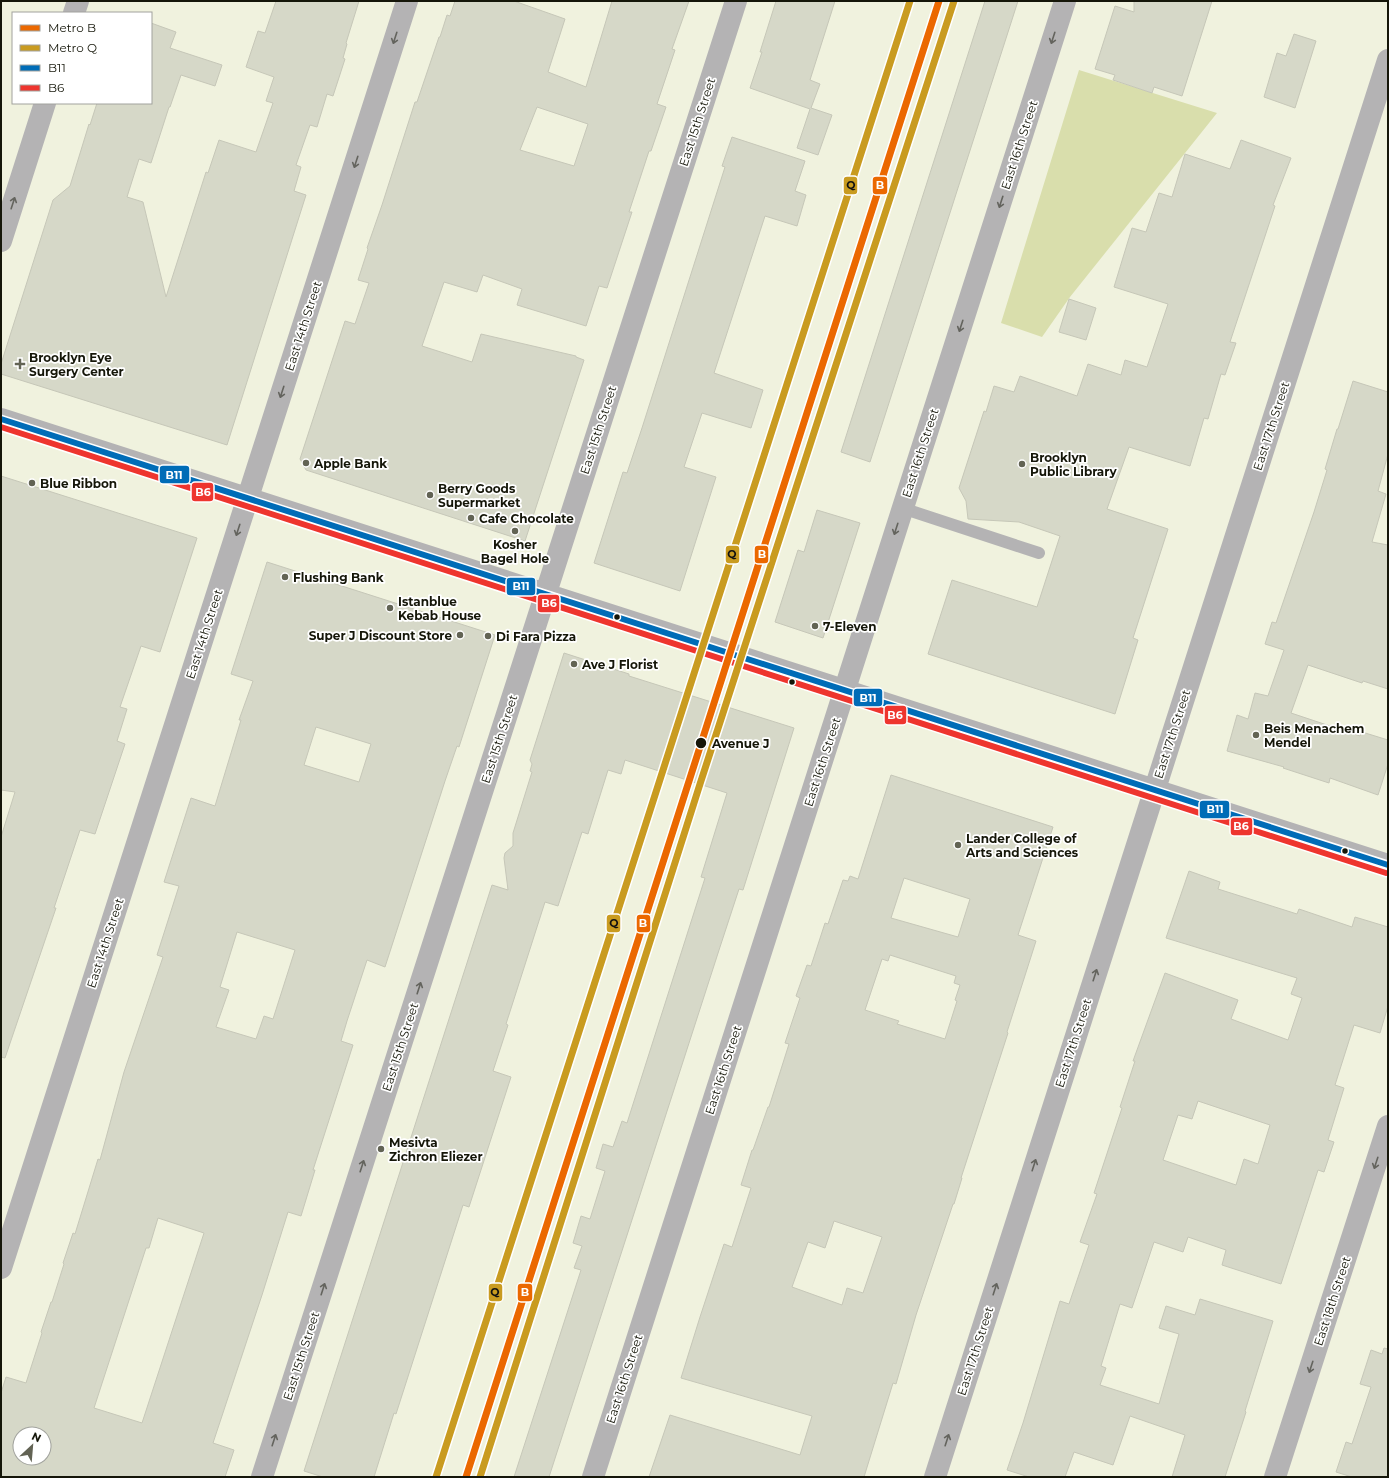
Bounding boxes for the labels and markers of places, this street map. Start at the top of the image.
place label: Brooklyn Eye Surgery Center [29,350,124,379]
marker: Brooklyn Eye Surgery Center [14,358,26,370]
place label: Brooklyn Public Library [1030,450,1117,479]
place label: Apple Bank [313,456,387,471]
marker: Apple Bank [301,458,311,468]
marker: Brooklyn Public Library [1017,459,1027,469]
place label: Blue Ribbon [40,476,117,491]
marker: Blue Ribbon [27,478,37,488]
place label: Berry Goods Supermarket [438,481,521,510]
marker: Berry Goods Supermarket [425,490,435,500]
place label: Cafe Chocolate [479,511,574,526]
marker: Cafe Chocolate [466,513,476,523]
marker: Kosher Bagel Hole [510,526,520,536]
place label: Kosher Bagel Hole [481,537,550,566]
place label: Flushing Bank [293,570,384,585]
marker: Flushing Bank [280,572,290,582]
place label: Istanblue Kebab House [398,594,482,623]
marker: Istanblue Kebab House [385,603,395,613]
unlabelled marker [612,612,622,622]
place label: 7-Eleven [823,619,876,634]
marker: 7-Eleven [810,621,820,631]
place label: Super J Discount Store [309,628,452,643]
place label: Di Fara Pizza [496,629,576,644]
marker: Super J Discount Store [455,630,465,640]
marker: Di Fara Pizza [483,631,493,641]
place label: Ave J Florist [581,657,659,672]
marker: Ave J Florist [569,659,579,669]
unlabelled marker [787,677,797,687]
place label: Beis Menachem Mendel [1264,721,1364,750]
marker: Beis Menachem Mendel [1251,730,1261,740]
marker: Avenue J [694,736,708,750]
place label: Avenue J [711,736,769,751]
place label: Lander College of Arts and Sciences [965,831,1079,860]
marker: Lander College of Arts and Sciences [953,840,963,850]
unlabelled marker [1340,846,1350,856]
place label: Mesivta Zichron Eliezer [389,1135,483,1164]
marker: Mesivta Zichron Eliezer [376,1144,386,1154]

